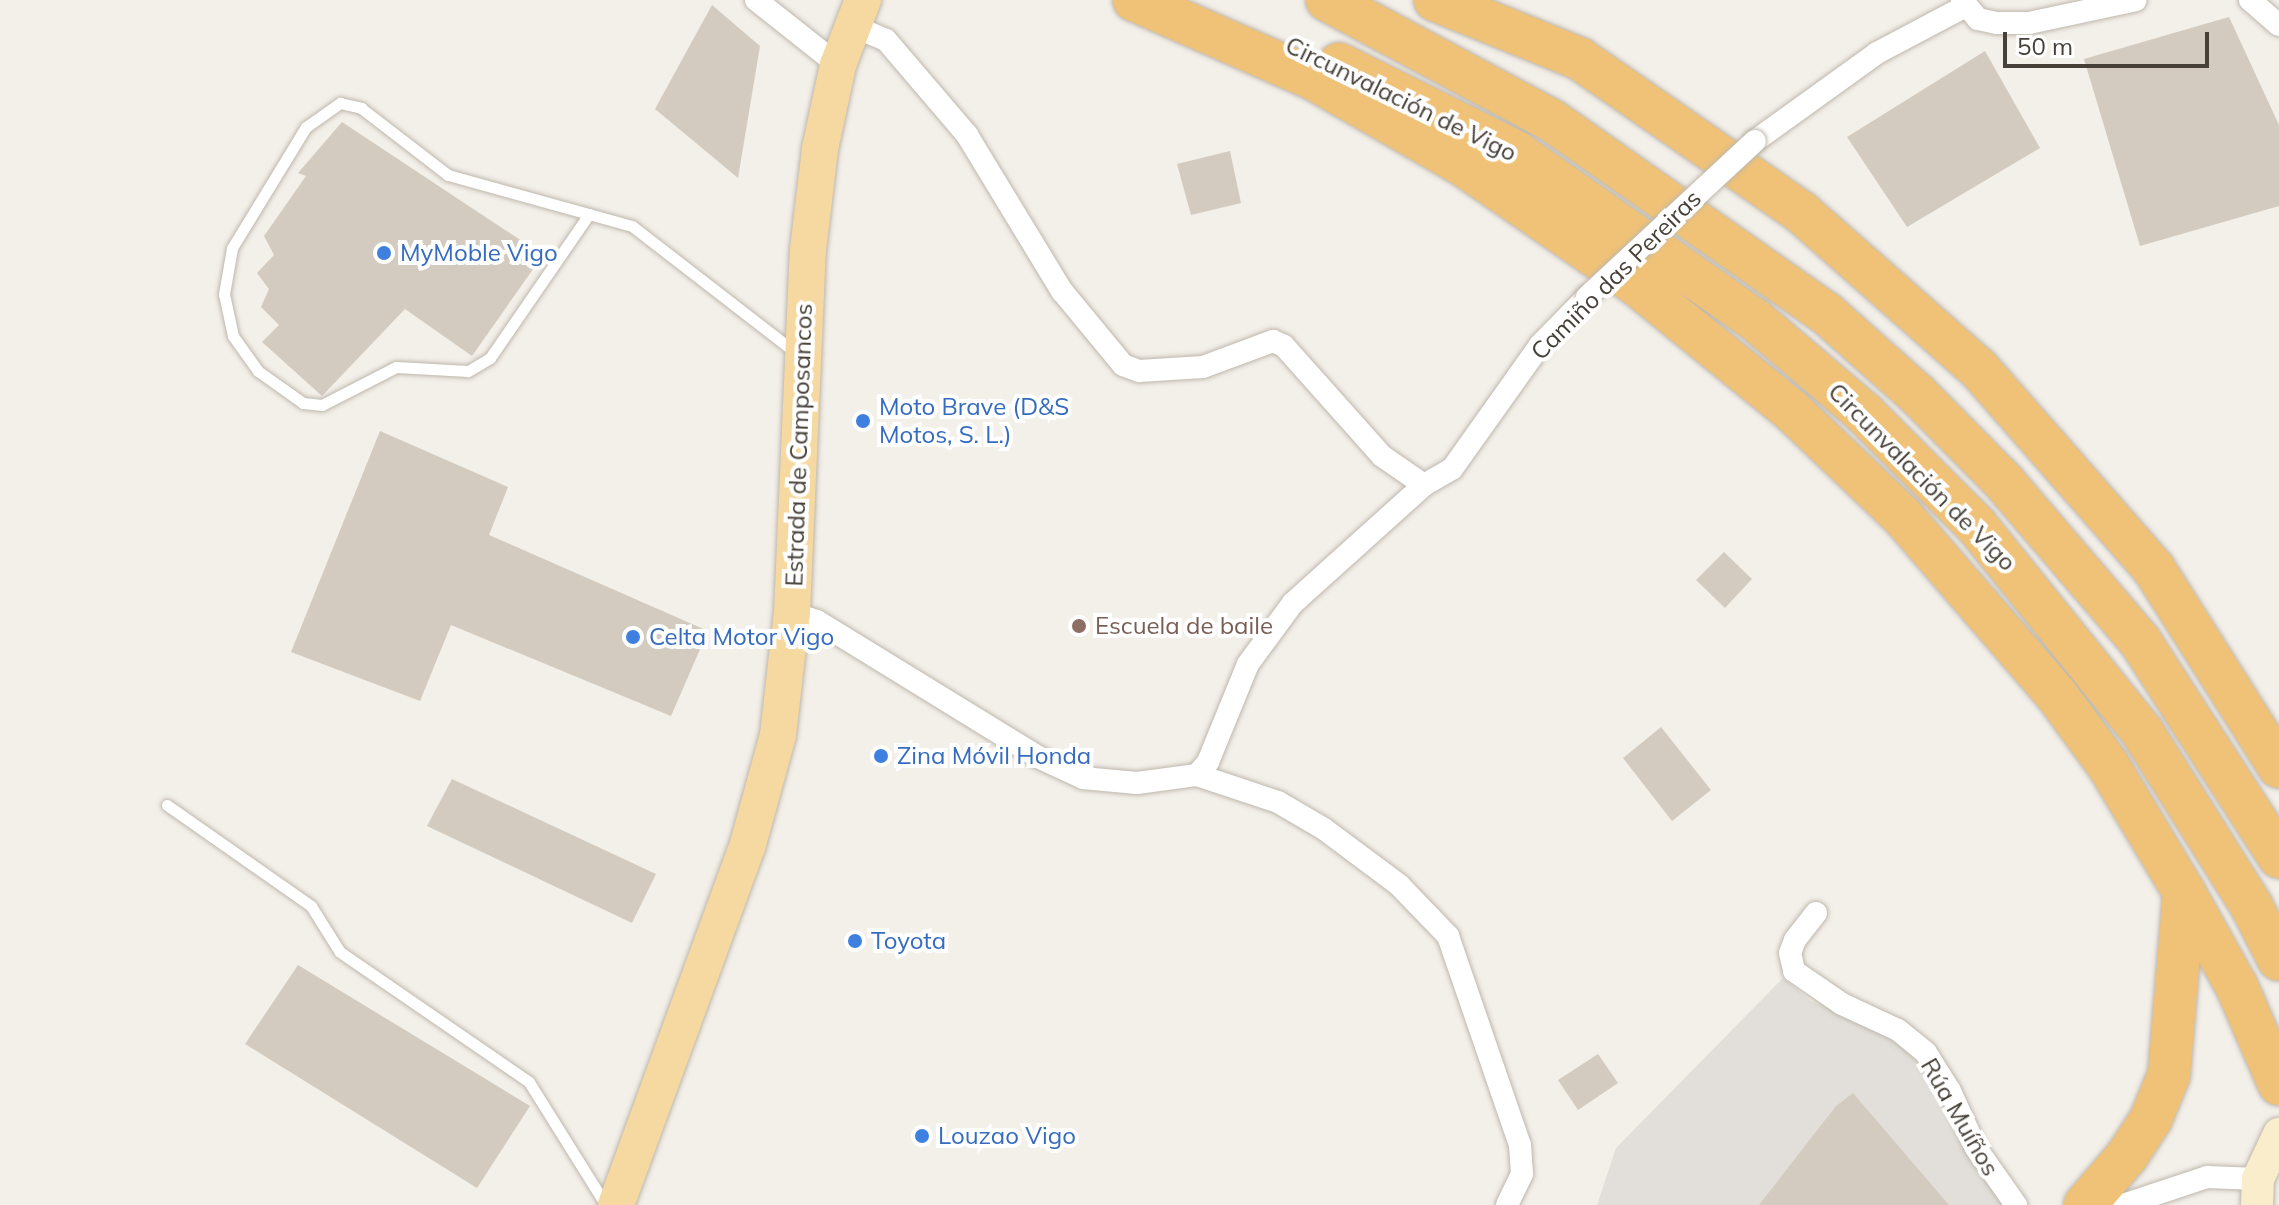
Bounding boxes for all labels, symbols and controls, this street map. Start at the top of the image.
scale bar [2007,16,2213,66]
street label: Circunvalación de Vigo [1281,31,1521,167]
text: 50 m [2017,31,2073,61]
street label: Camiño das Pereiras [1525,184,1707,366]
place label: MyMoble Vigo [400,239,558,267]
marker: MyMoble Vigo [375,244,393,262]
street label: Estrada de Camposancos [780,303,818,587]
street label: Circunvalación de Vigo [1822,377,2022,577]
place label: Moto Brave (D&S Motos, S. L.) [879,393,1069,449]
marker: Moto Brave (D&S Motos, S. L.) [854,412,872,430]
place label: Escuela de baile [1095,612,1273,640]
marker: Escuela de baile [1070,617,1088,635]
place label: Celta Motor Vigo [649,623,834,651]
marker: Celta Motor Vigo [624,628,642,646]
place label: Zina Móvil Honda [897,742,1091,770]
marker: Zina Móvil Honda [872,747,890,765]
place label: Toyota [871,927,946,955]
marker: Toyota [846,932,864,950]
street label: Rúa Muíños [1915,1053,2005,1181]
place label: Louzao Vigo [938,1122,1076,1150]
marker: Louzao Vigo [913,1127,931,1145]

